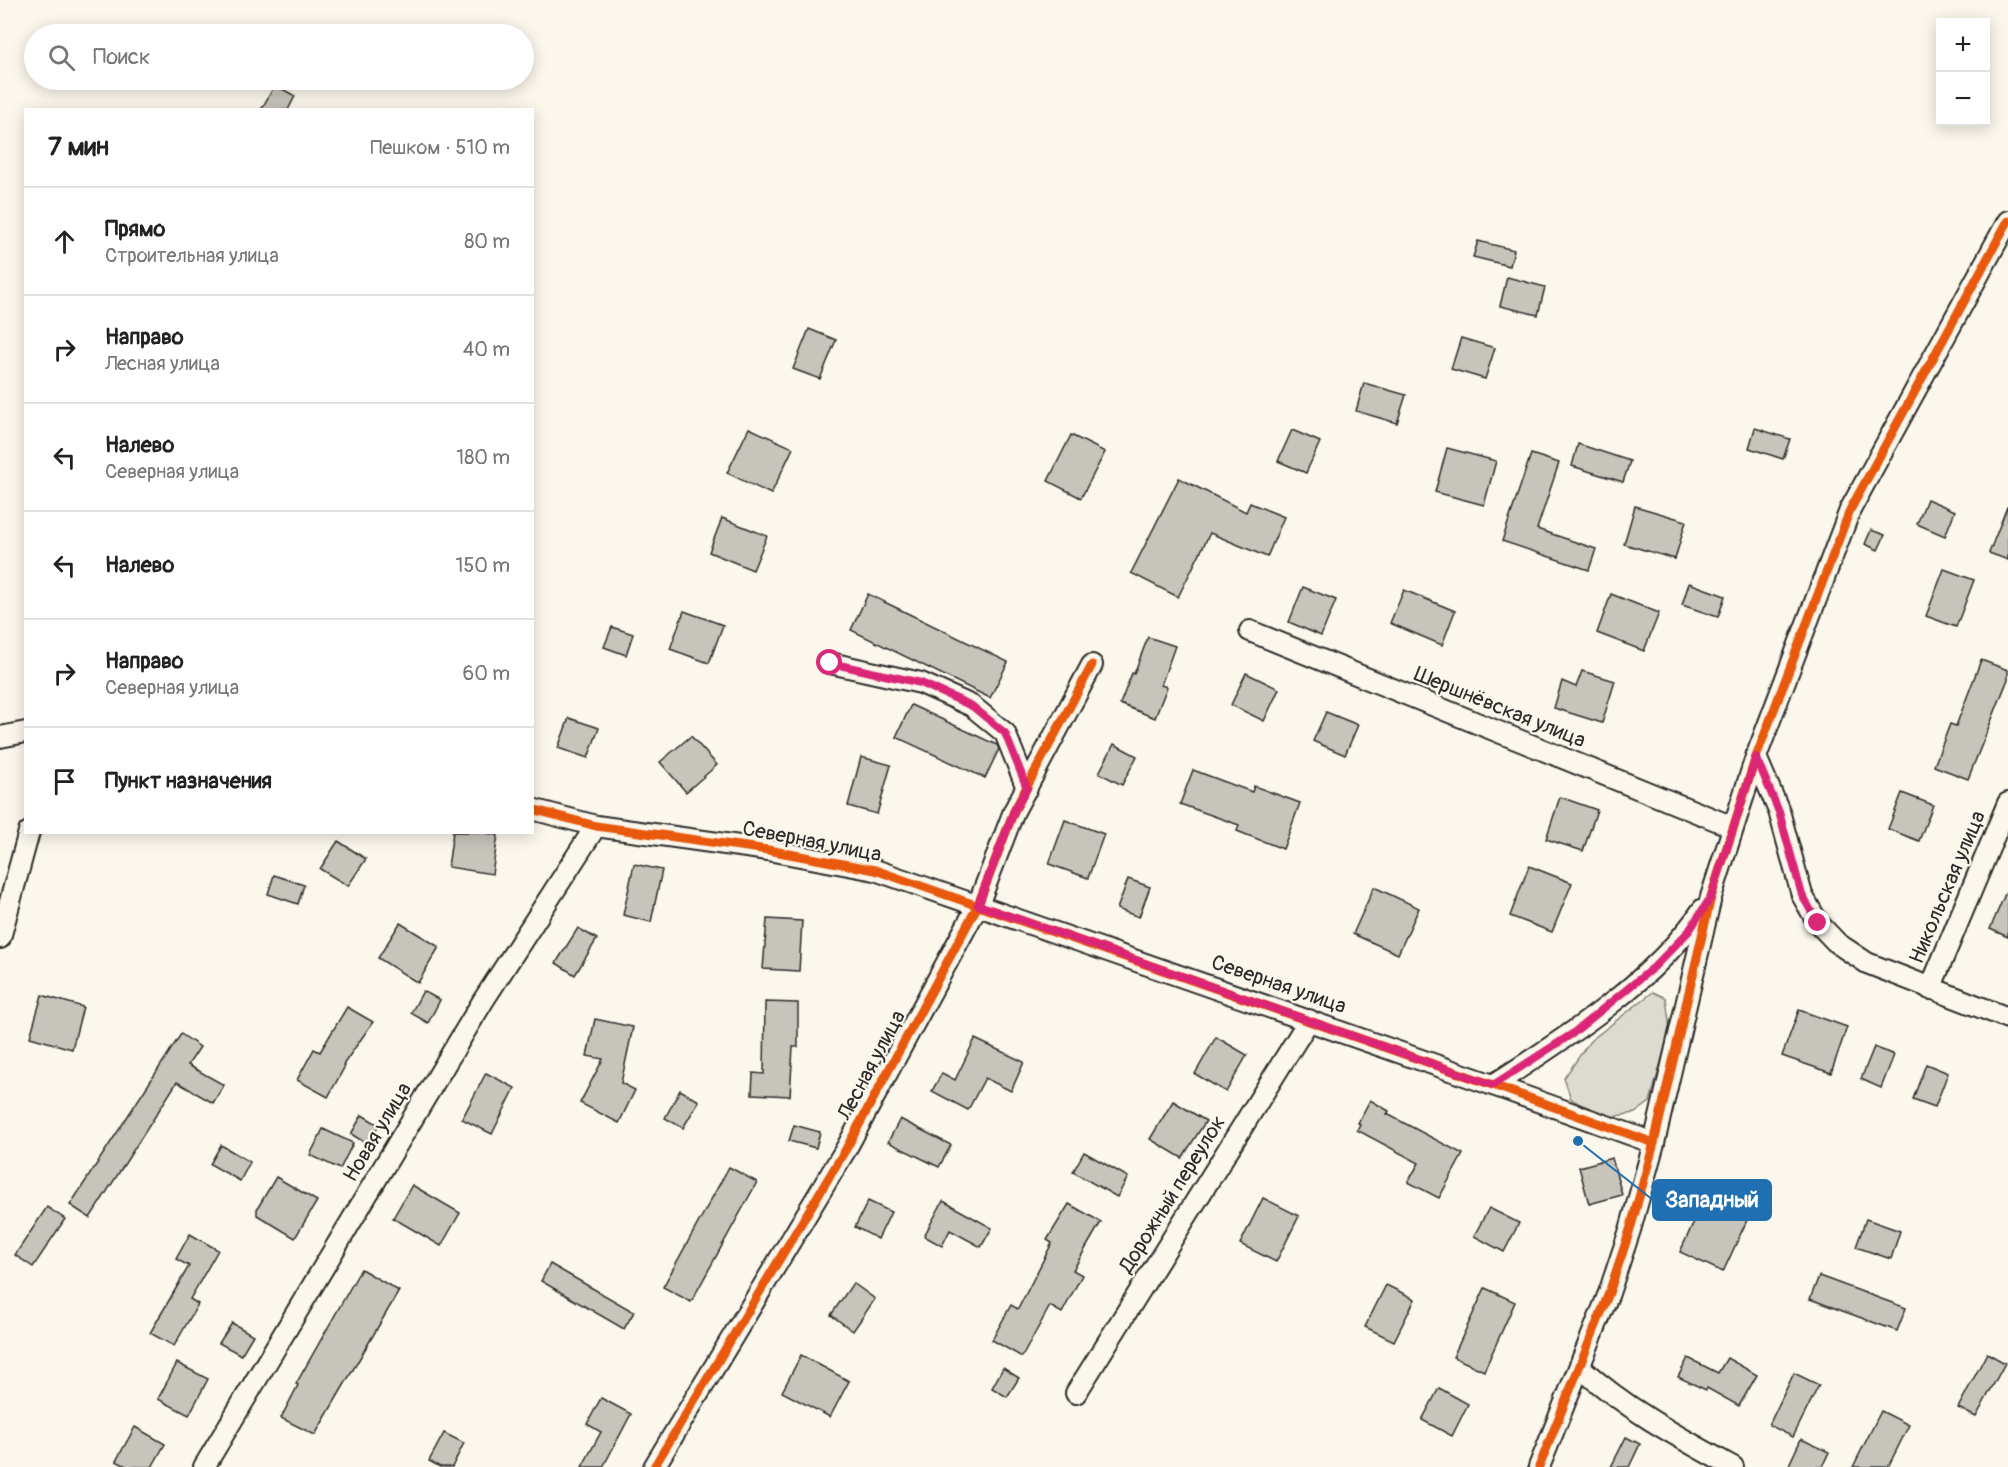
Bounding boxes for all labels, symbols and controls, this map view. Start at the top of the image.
map controls [1936,18,1990,126]
button: + [1936,18,1990,72]
search box [24,24,534,90]
icon: search [45,41,78,74]
text: Поиск [93,43,150,71]
button: − [1936,72,1990,126]
text: 7 мин [48,131,109,163]
text: Пешком · 510 m [370,135,510,160]
text: Прямо [105,215,165,243]
icon: ahead [48,225,81,258]
text: 80 m [464,229,510,254]
text: Строительная улица [105,243,279,268]
text: Направо [105,323,184,351]
icon: right [48,333,81,366]
text: 40 m [463,337,510,362]
text: Лесная улица [105,351,220,376]
text: Налево [105,431,174,459]
icon: left [48,441,81,474]
text: 180 m [456,445,510,470]
text: Северная улица [105,459,239,484]
icon: left [48,549,81,582]
text: Налево [105,551,174,579]
text: 150 m [456,553,510,578]
text: Направо [105,647,184,675]
route start [816,649,842,675]
icon: right [48,657,81,690]
text: 60 m [463,661,510,686]
street label: Шершнёвская улица [1410,661,1589,754]
text: Северная улица [105,675,239,700]
icon: arrive [48,765,81,798]
text: Пункт назначения [105,767,272,795]
street label: Никольская улица [1903,807,1992,968]
street label: Северная улица [740,815,884,868]
route end [1804,909,1830,935]
street label: Северная улица [1208,949,1350,1020]
street label: Лесная улица [831,1006,912,1126]
street label: Новая улица [337,1078,418,1187]
street label: Дорожный переулок [1113,1110,1232,1279]
callout: Западный [1653,1180,1771,1220]
text: Западный [1665,1186,1759,1214]

